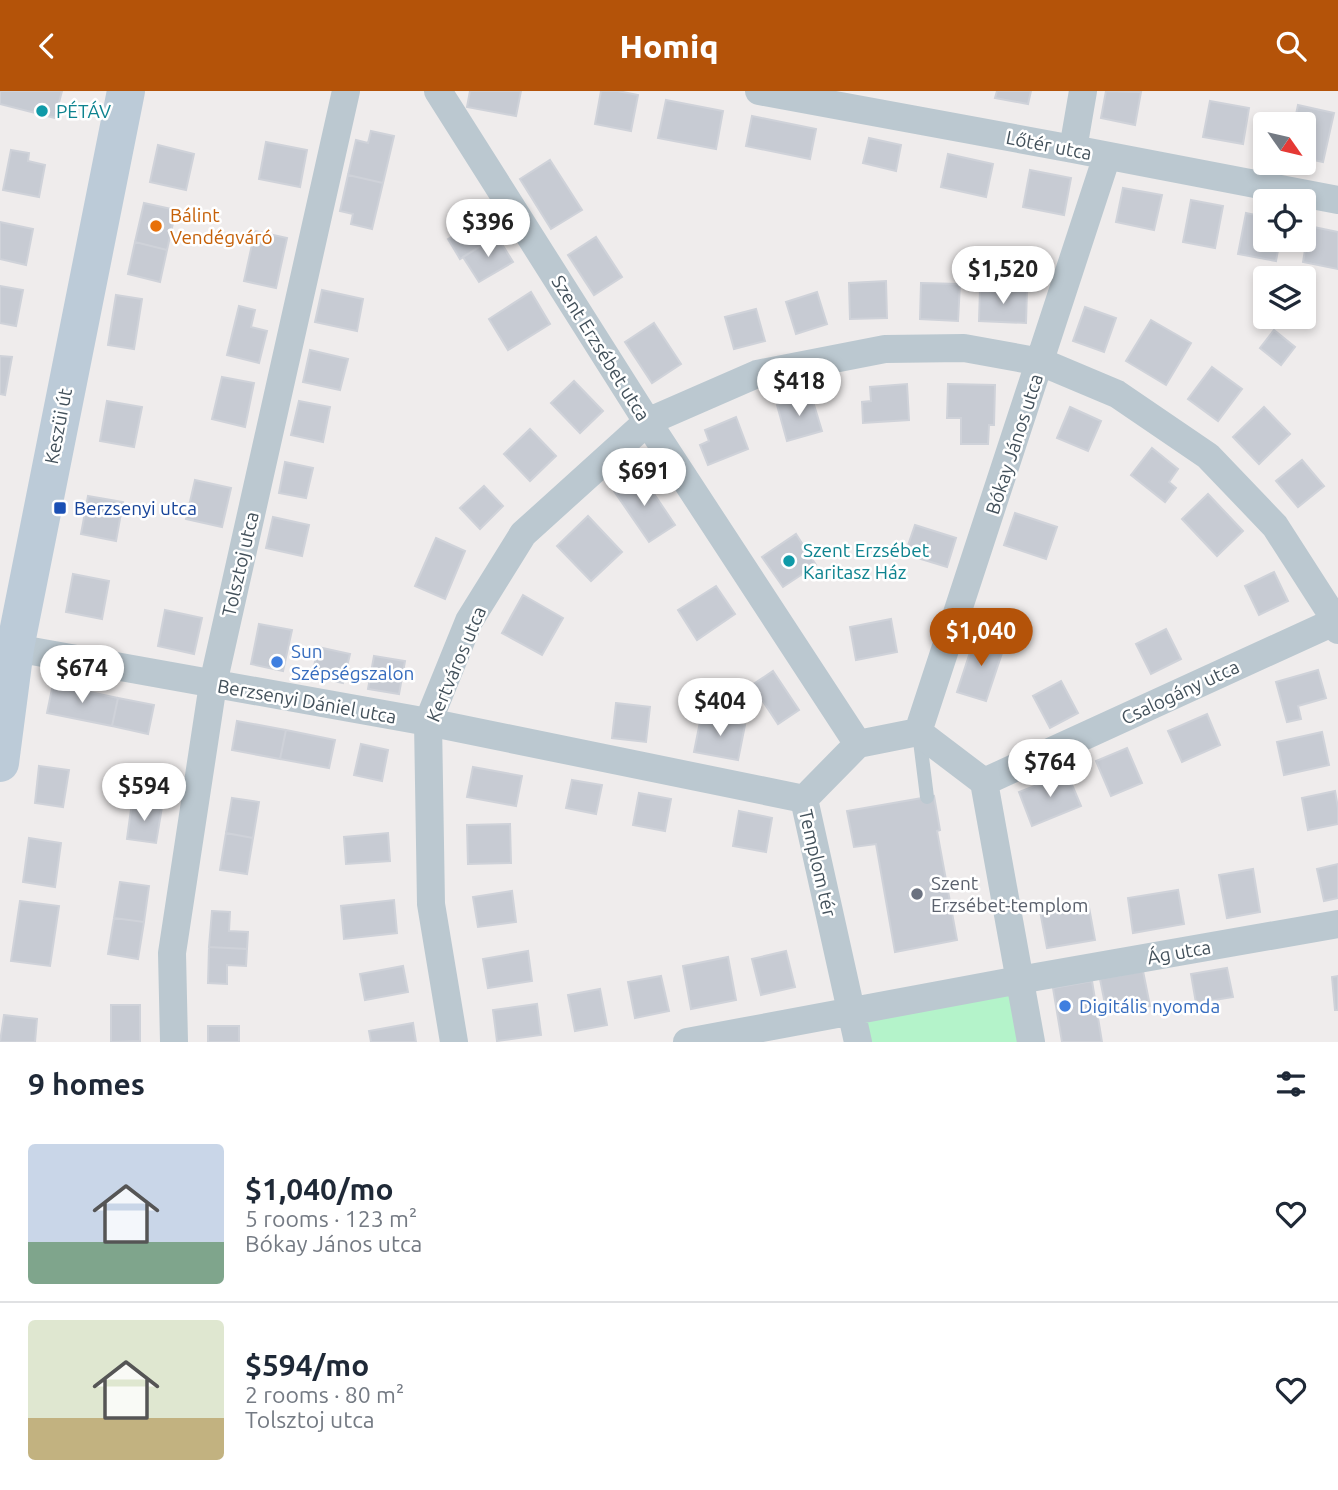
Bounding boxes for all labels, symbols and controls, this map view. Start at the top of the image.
icon: back [28,27,66,65]
icon: search [1272,27,1310,65]
text: Homiq [619,28,719,64]
place label: PÉTÁV [56,100,111,122]
marker: PÉTÁV [34,103,50,119]
north arrow [1253,112,1316,175]
map controls [1253,112,1316,329]
street label: Lőtér utca [1004,126,1094,164]
button: locate [1253,189,1316,252]
pin: $396 [447,199,529,259]
place label: Bálint Vendégváró [170,204,273,248]
text: $396 [462,209,514,234]
marker: Bálint Vendégváró [148,218,164,234]
pin: $1,520 [946,247,1060,306]
text: $1,520 [968,256,1038,281]
button: layers [1253,266,1316,329]
street label: Szent Erzsébet utca [547,271,655,425]
pin: $418 [758,359,840,418]
text: $418 [773,368,825,393]
street label: Bókay János utca [981,371,1047,517]
street label: Keszüi út [40,386,76,466]
pin: $691 [603,449,685,508]
text: $691 [618,458,670,483]
place label: Berzsenyi utca [74,497,197,519]
marker: Berzsenyi utca [52,500,68,516]
street label: Tolsztoj utca [217,509,263,619]
place label: Szent Erzsébet Karitasz Ház [803,539,930,583]
marker: Szent Erzsébet Karitasz Ház [781,553,797,569]
street label: Kertváros utca [422,603,490,725]
pin: $1,040 [924,609,1038,668]
text: $1,040 [946,618,1016,643]
place label: Sun Szépségszalon [291,640,414,684]
pin: $674 [41,645,123,705]
marker: Sun Szépségszalon [269,654,285,670]
text: $674 [56,655,108,680]
street label: Csalogány utca [1118,655,1242,729]
street label: Berzsenyi Dániel utca [216,674,398,728]
pin: $404 [679,679,761,738]
text: $404 [694,688,746,713]
pin: $764 [1009,739,1091,799]
text: $764 [1024,749,1076,774]
pin: $594 [103,763,185,823]
text: $594 [118,773,170,798]
street label: Templom tér [795,807,841,919]
place label: Szent Erzsébet-templom [931,872,1088,916]
marker: Szent Erzsébet-templom [909,886,925,902]
street label: Ág utca [1145,936,1213,968]
place label: Digitális nyomda [1079,995,1220,1017]
marker: Digitális nyomda [1057,998,1073,1014]
icon: filters [1272,1065,1310,1103]
text: 9 homes [28,1067,145,1101]
icon: home [84,1172,168,1256]
text: $1,040/mo [245,1172,394,1206]
icon: heart [1272,1195,1310,1233]
text: 5 rooms · 123 m² [245,1206,417,1231]
text: Bókay János utca [245,1231,422,1256]
icon: home [84,1348,168,1432]
text: $594/mo [245,1348,369,1382]
icon: heart [1272,1371,1310,1409]
text: 2 rooms · 80 m² [245,1382,404,1407]
text: Tolsztoj utca [245,1407,375,1432]

